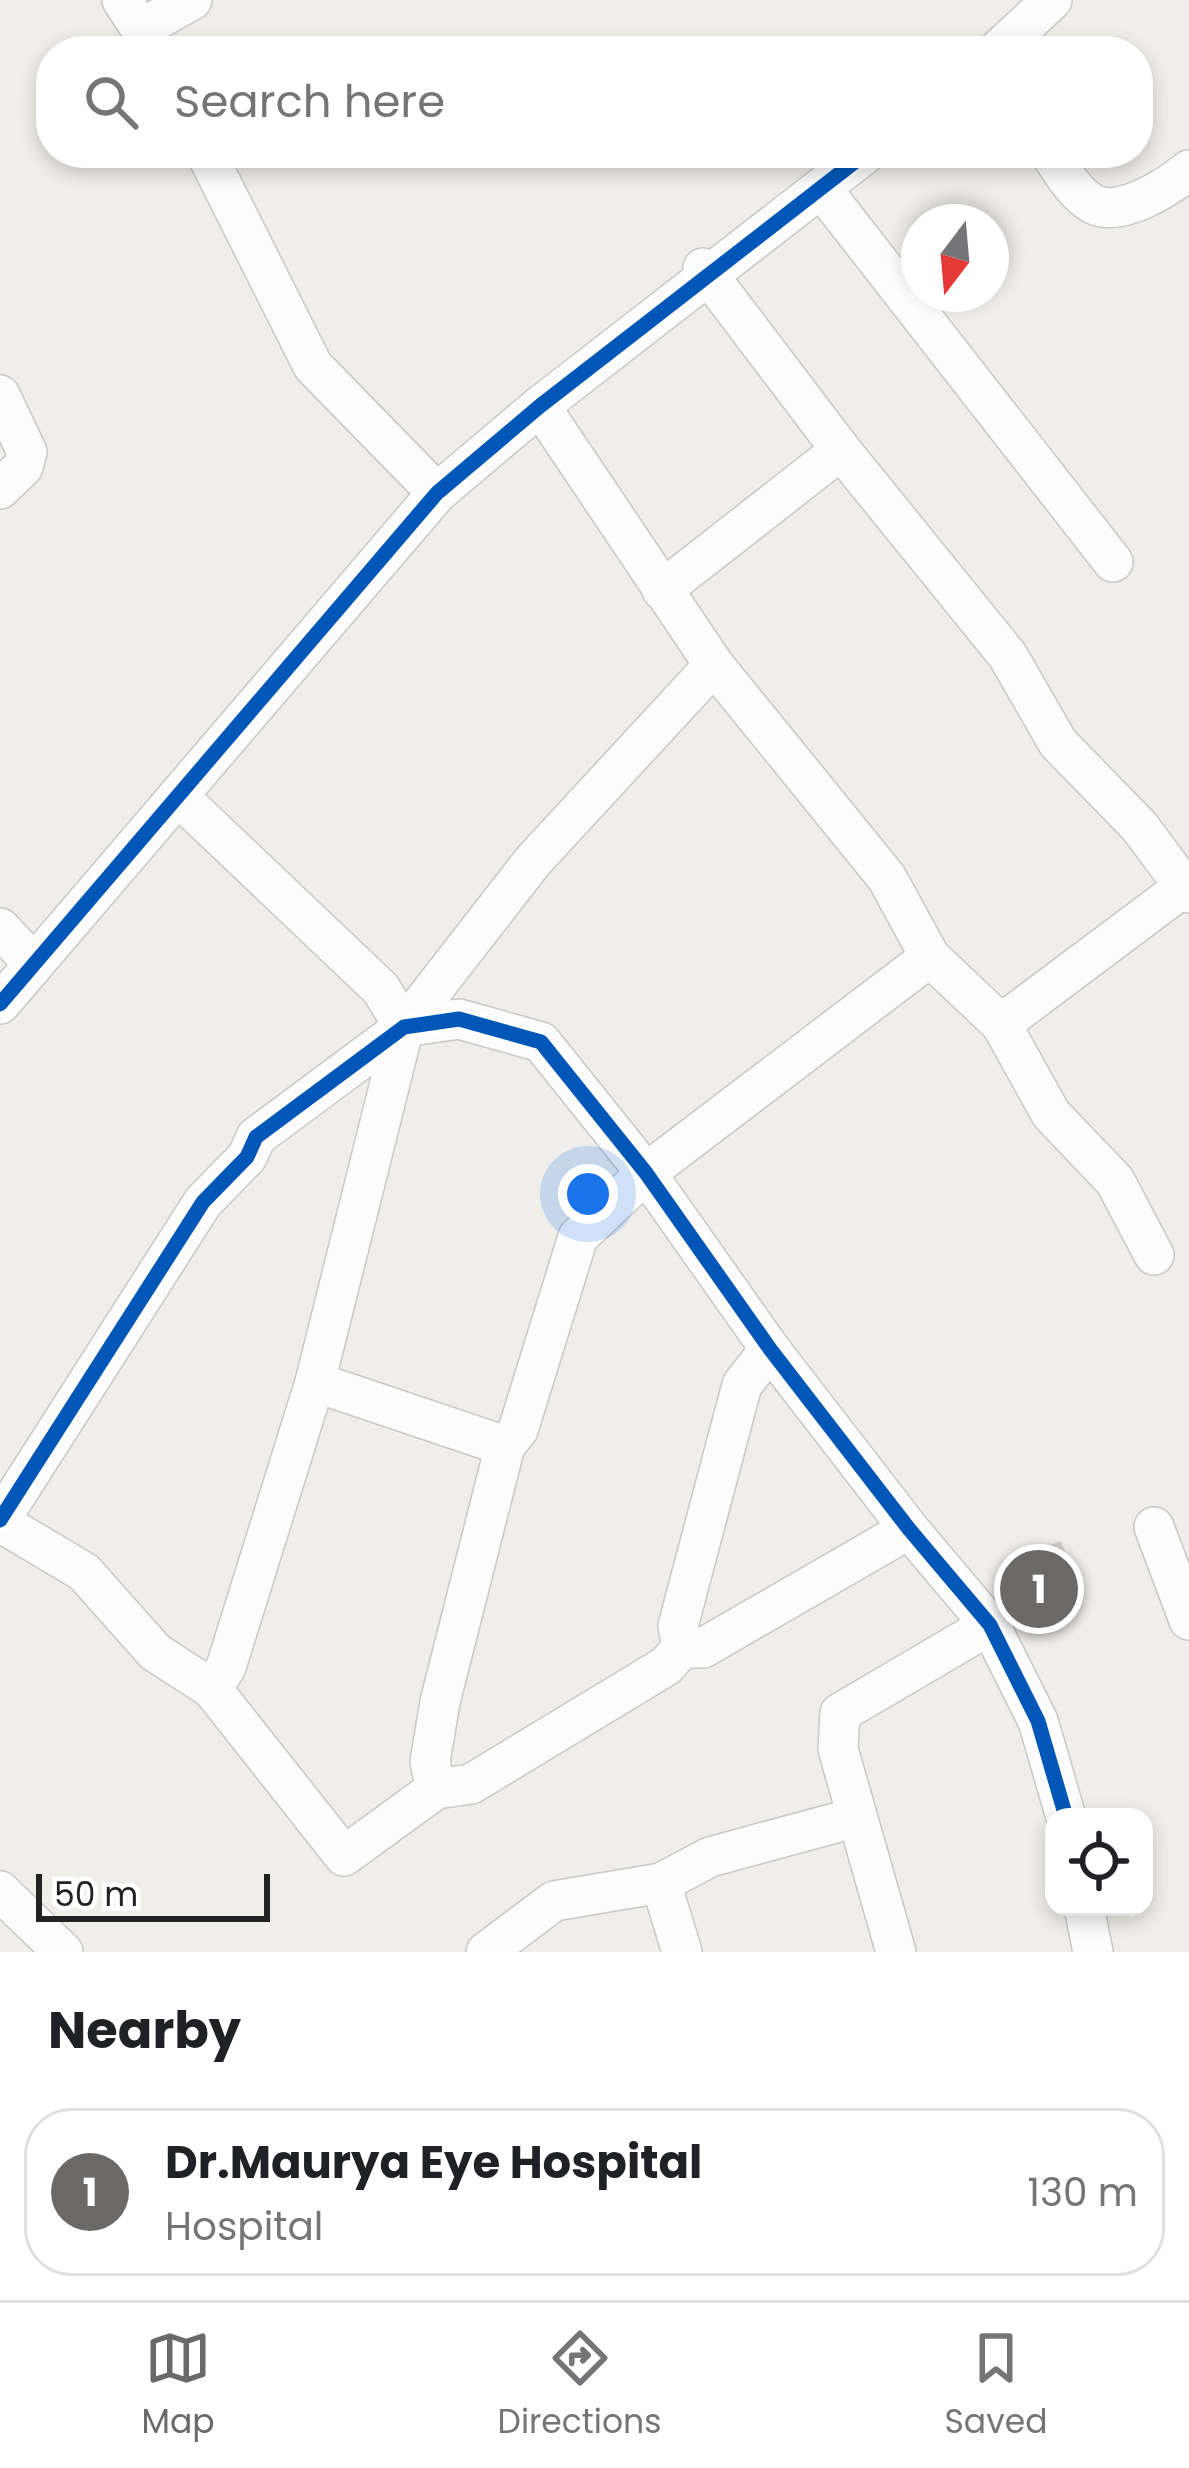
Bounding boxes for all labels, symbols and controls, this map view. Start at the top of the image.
search box [36,36,1153,168]
icon: search [78,69,144,135]
text: Search here [174,70,445,133]
north arrow [901,204,1009,312]
your location [558,1164,618,1224]
pin: 1 [1000,1544,1078,1634]
map controls [1045,1808,1153,1916]
button: locate [1045,1808,1153,1916]
scale bar [36,1868,270,1921]
text: 50 m [54,1871,138,1918]
text: Nearby [48,1994,241,2066]
text: Dr.Maurya Eye Hospital [165,2131,702,2194]
text: 1 [83,2165,97,2220]
text: 130 m [1027,2165,1138,2220]
text: Hospital [165,2199,323,2254]
tab: Map [142,2325,215,2447]
tab: Directions [498,2325,661,2447]
tab: Saved [945,2325,1047,2447]

